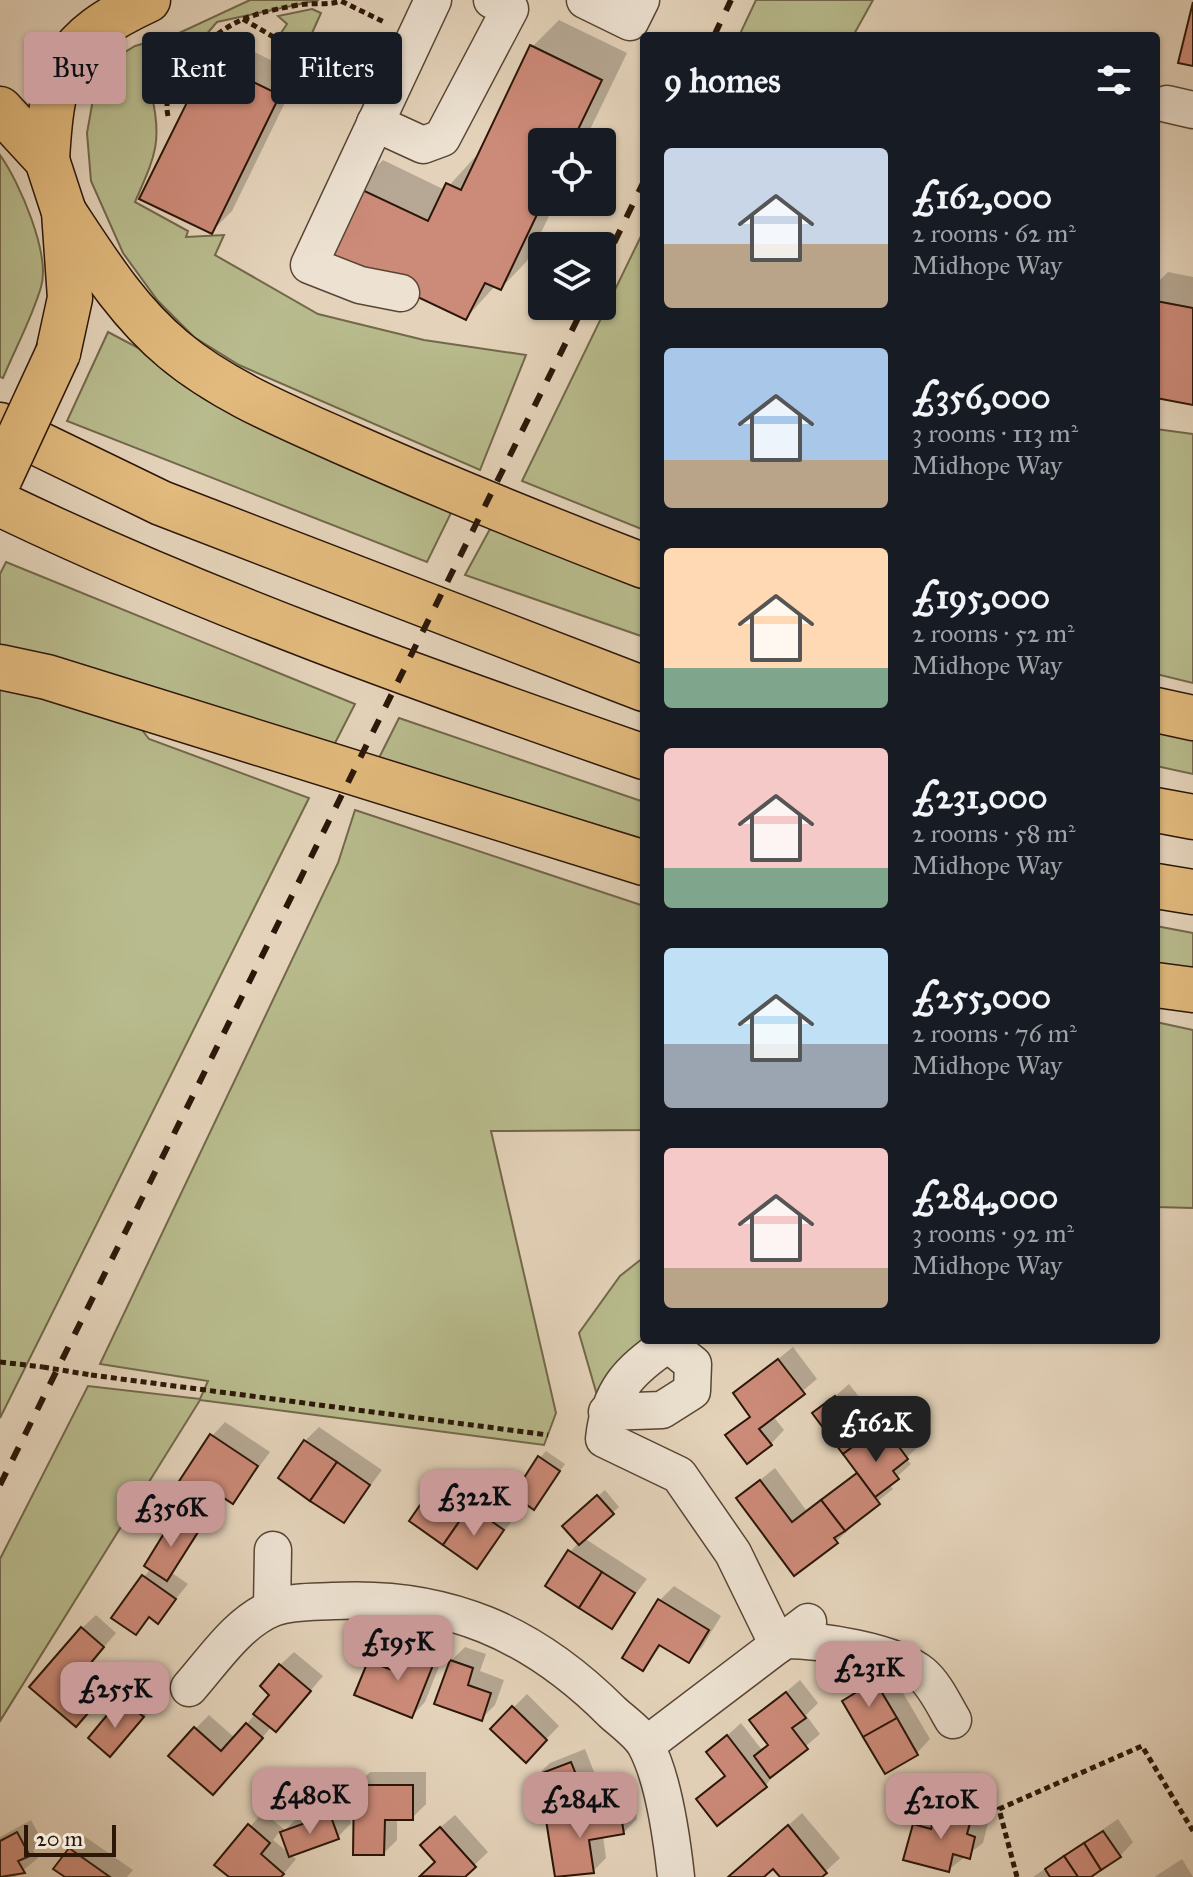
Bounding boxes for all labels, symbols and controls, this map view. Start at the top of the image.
chip: Buy [24,32,126,104]
chip: Rent [142,32,255,104]
chip: Filters [271,32,402,104]
icon: filters [1092,58,1136,102]
text: 9 homes [664,60,781,101]
map controls [528,128,616,320]
button: locate [528,128,616,216]
text: £162,000 [912,176,1052,217]
icon: home [728,180,824,276]
text: 2 rooms · 62 m² [912,217,1076,249]
button: layers [528,232,616,320]
text: Midhope Way [912,249,1062,281]
text: £356,000 [912,376,1051,417]
icon: home [728,380,824,476]
text: 3 rooms · 113 m² [912,417,1078,449]
text: Midhope Way [912,449,1062,481]
text: £195,000 [912,576,1050,617]
icon: home [728,580,824,676]
text: 2 rooms · 52 m² [912,617,1075,649]
text: Midhope Way [912,649,1062,681]
text: £231,000 [912,776,1048,817]
icon: home [728,780,824,876]
text: 2 rooms · 58 m² [912,817,1076,849]
text: Midhope Way [912,849,1062,881]
text: £255,000 [912,976,1051,1017]
icon: home [728,980,824,1076]
text: 2 rooms · 76 m² [912,1017,1077,1049]
text: Midhope Way [912,1049,1062,1081]
text: £284,000 [912,1176,1058,1217]
icon: home [728,1180,824,1276]
text: 3 rooms · 92 m² [912,1217,1074,1249]
text: Midhope Way [912,1249,1062,1281]
pin: £162K [820,1396,932,1464]
text: £162K [840,1406,912,1438]
pin: £322K [418,1470,530,1538]
text: £322K [438,1480,510,1512]
pin: £356K [115,1481,227,1549]
text: £356K [135,1491,207,1523]
pin: £195K [342,1615,454,1683]
text: £195K [362,1625,434,1657]
pin: £231K [813,1641,925,1709]
text: £231K [834,1651,904,1683]
pin: £255K [59,1662,171,1730]
text: £255K [78,1672,152,1704]
pin: £480K [254,1768,366,1836]
pin: £284K [524,1772,636,1840]
pin: £210K [885,1773,997,1841]
text: £480K [270,1778,350,1810]
text: £284K [541,1782,619,1814]
text: £210K [904,1783,978,1815]
scale bar [24,1821,116,1857]
text: 20 m [36,1825,83,1852]

